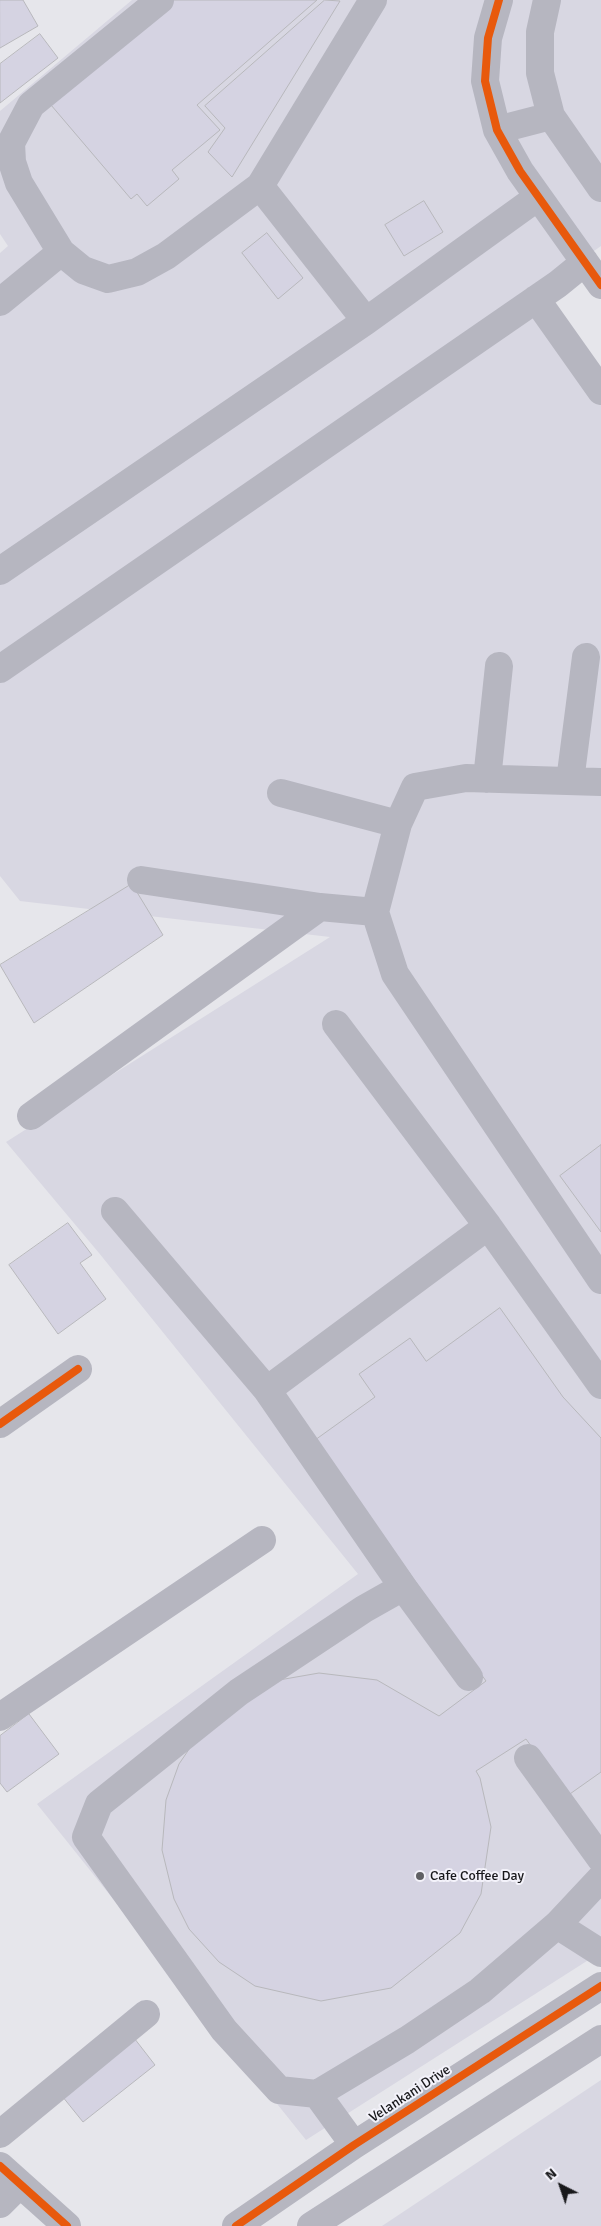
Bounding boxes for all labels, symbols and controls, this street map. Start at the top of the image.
place label: Cafe Coffee Day [430,1868,524,1884]
marker: Cafe Coffee Day [414,1870,426,1882]
street label: Velankani Drive [366,2062,454,2126]
north arrow [536,2161,586,2211]
text: N [542,2165,560,2184]

